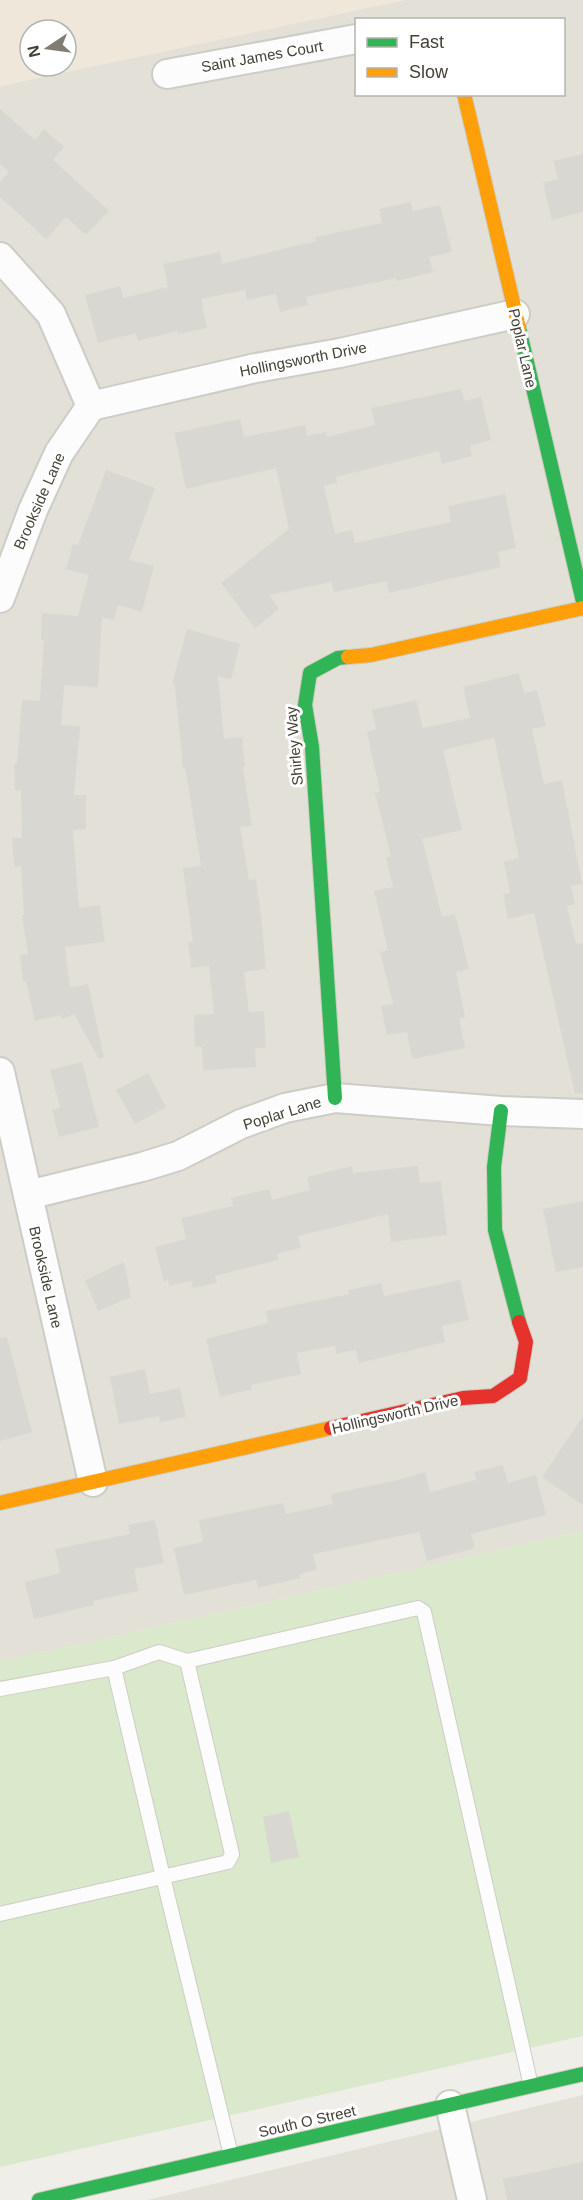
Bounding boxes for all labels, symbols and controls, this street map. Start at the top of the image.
north arrow [18,18,78,78]
legend [355,18,565,96]
text: Fast [409,32,444,52]
street label: Saint James Court [200,37,325,75]
text: N [24,44,43,59]
text: Slow [409,62,449,82]
street label: Poplar Lane [506,307,540,389]
street label: Hollingsworth Drive [238,338,368,380]
street label: Brookside Lane [10,450,68,552]
street label: Shirley Way [282,705,306,786]
street label: Poplar Lane [241,1093,323,1133]
street label: Brookside Lane [26,1224,66,1330]
street label: Hollingsworth Drive [330,1391,460,1437]
street label: South O Street [257,2101,358,2140]

